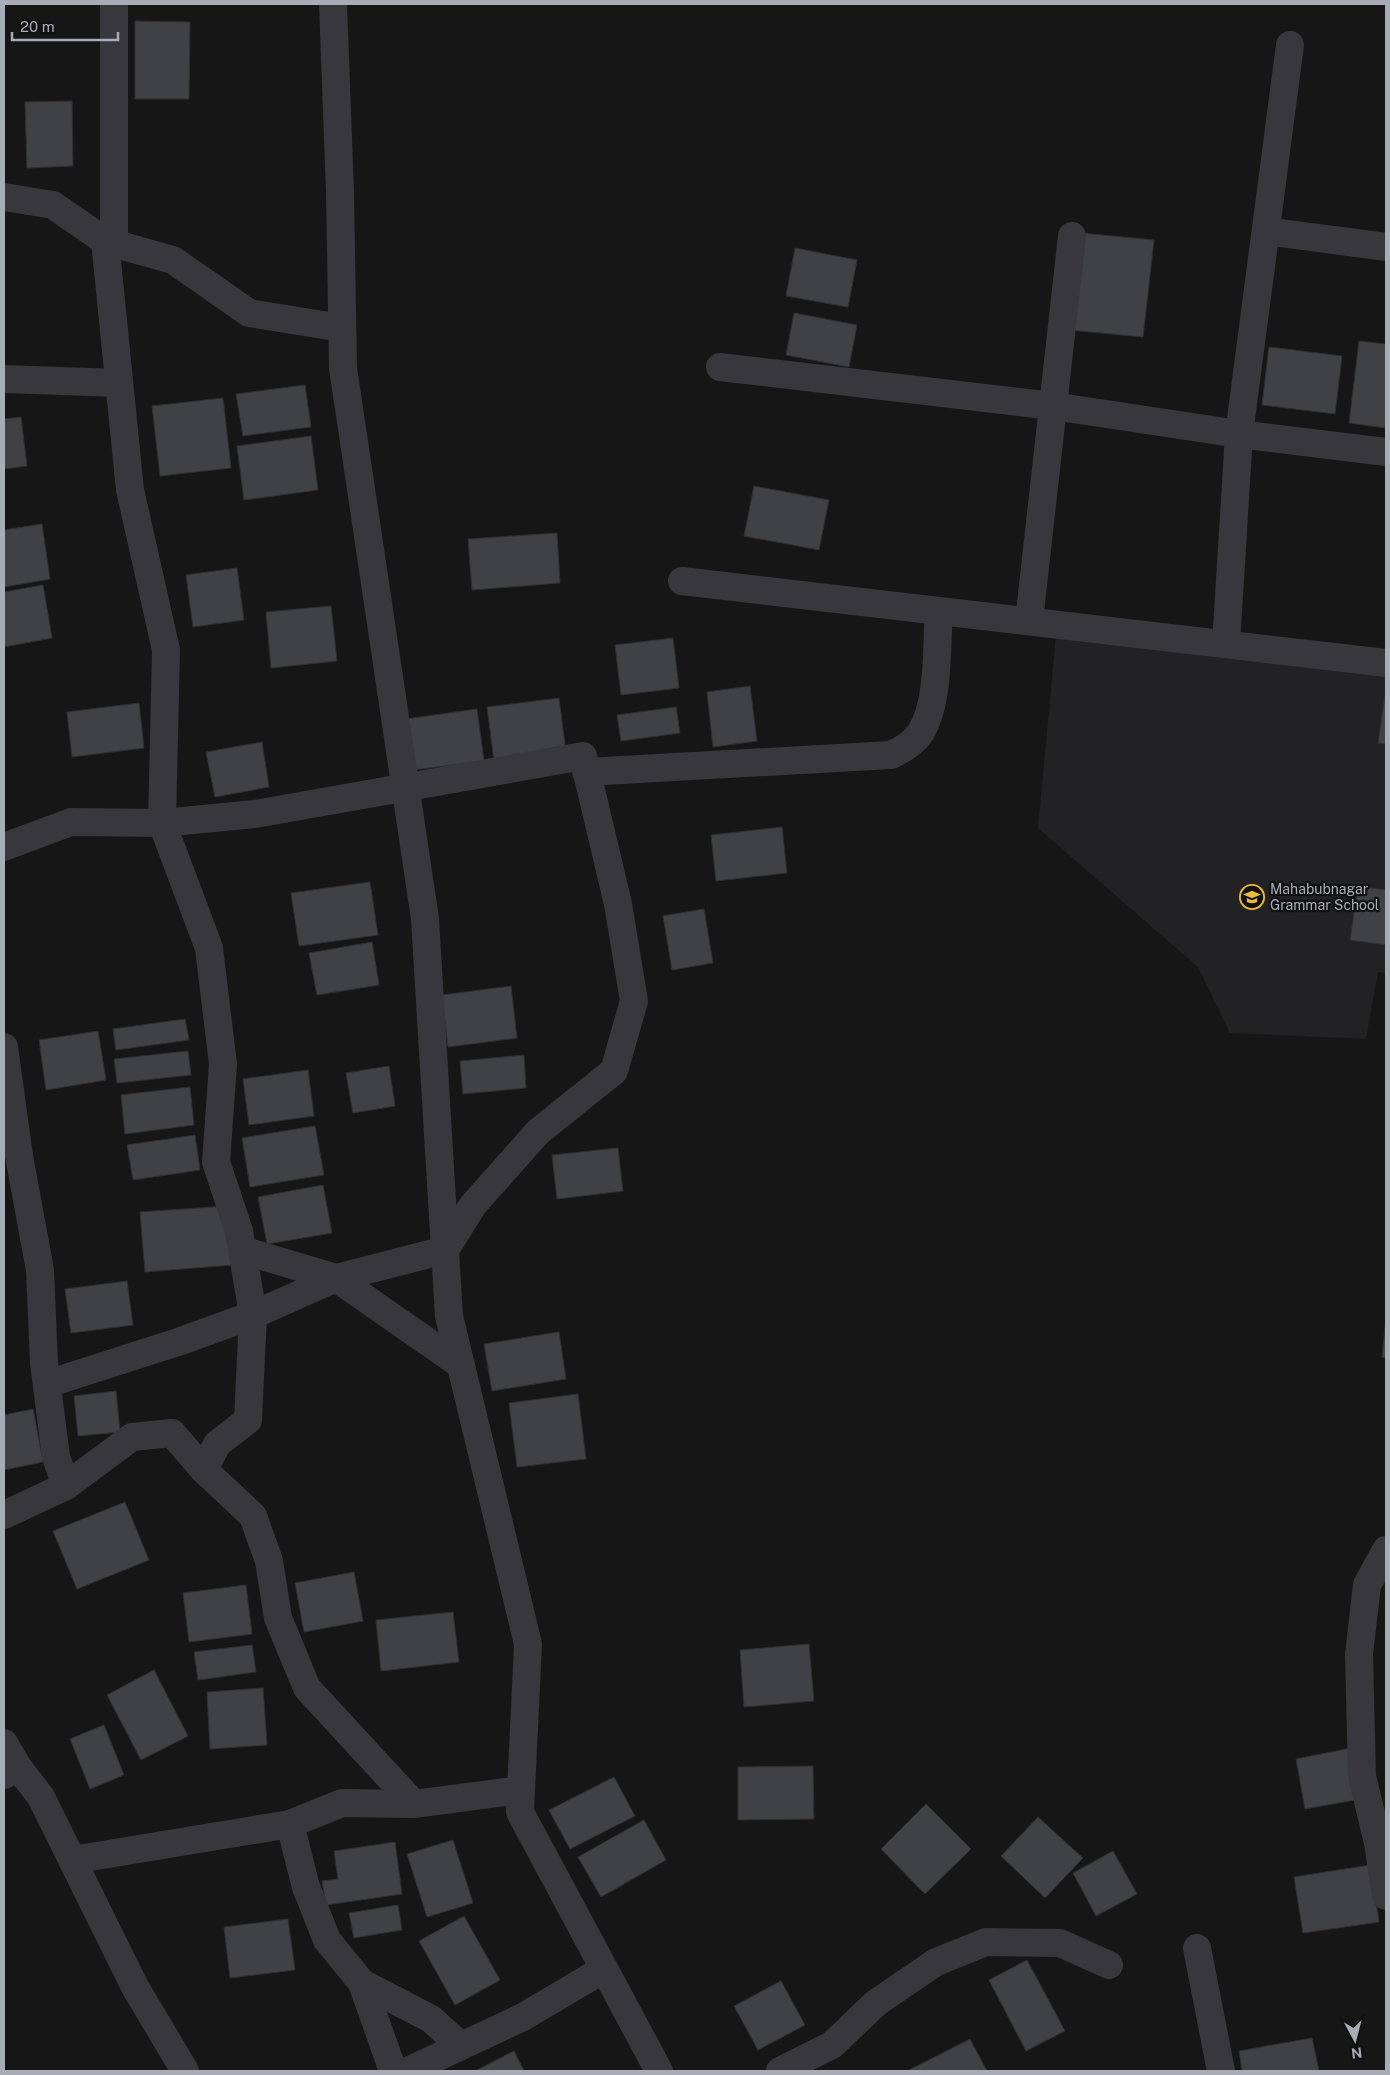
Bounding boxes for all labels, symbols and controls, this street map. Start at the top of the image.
scale bar [12,10,119,42]
text: 20 m [20,18,55,35]
place label: Mahabubnagar Grammar School [1270,881,1379,913]
school or university icon: Mahabubnagar Grammar School [1239,884,1265,910]
north arrow [1330,2015,1380,2065]
text: N [1350,2044,1363,2062]

